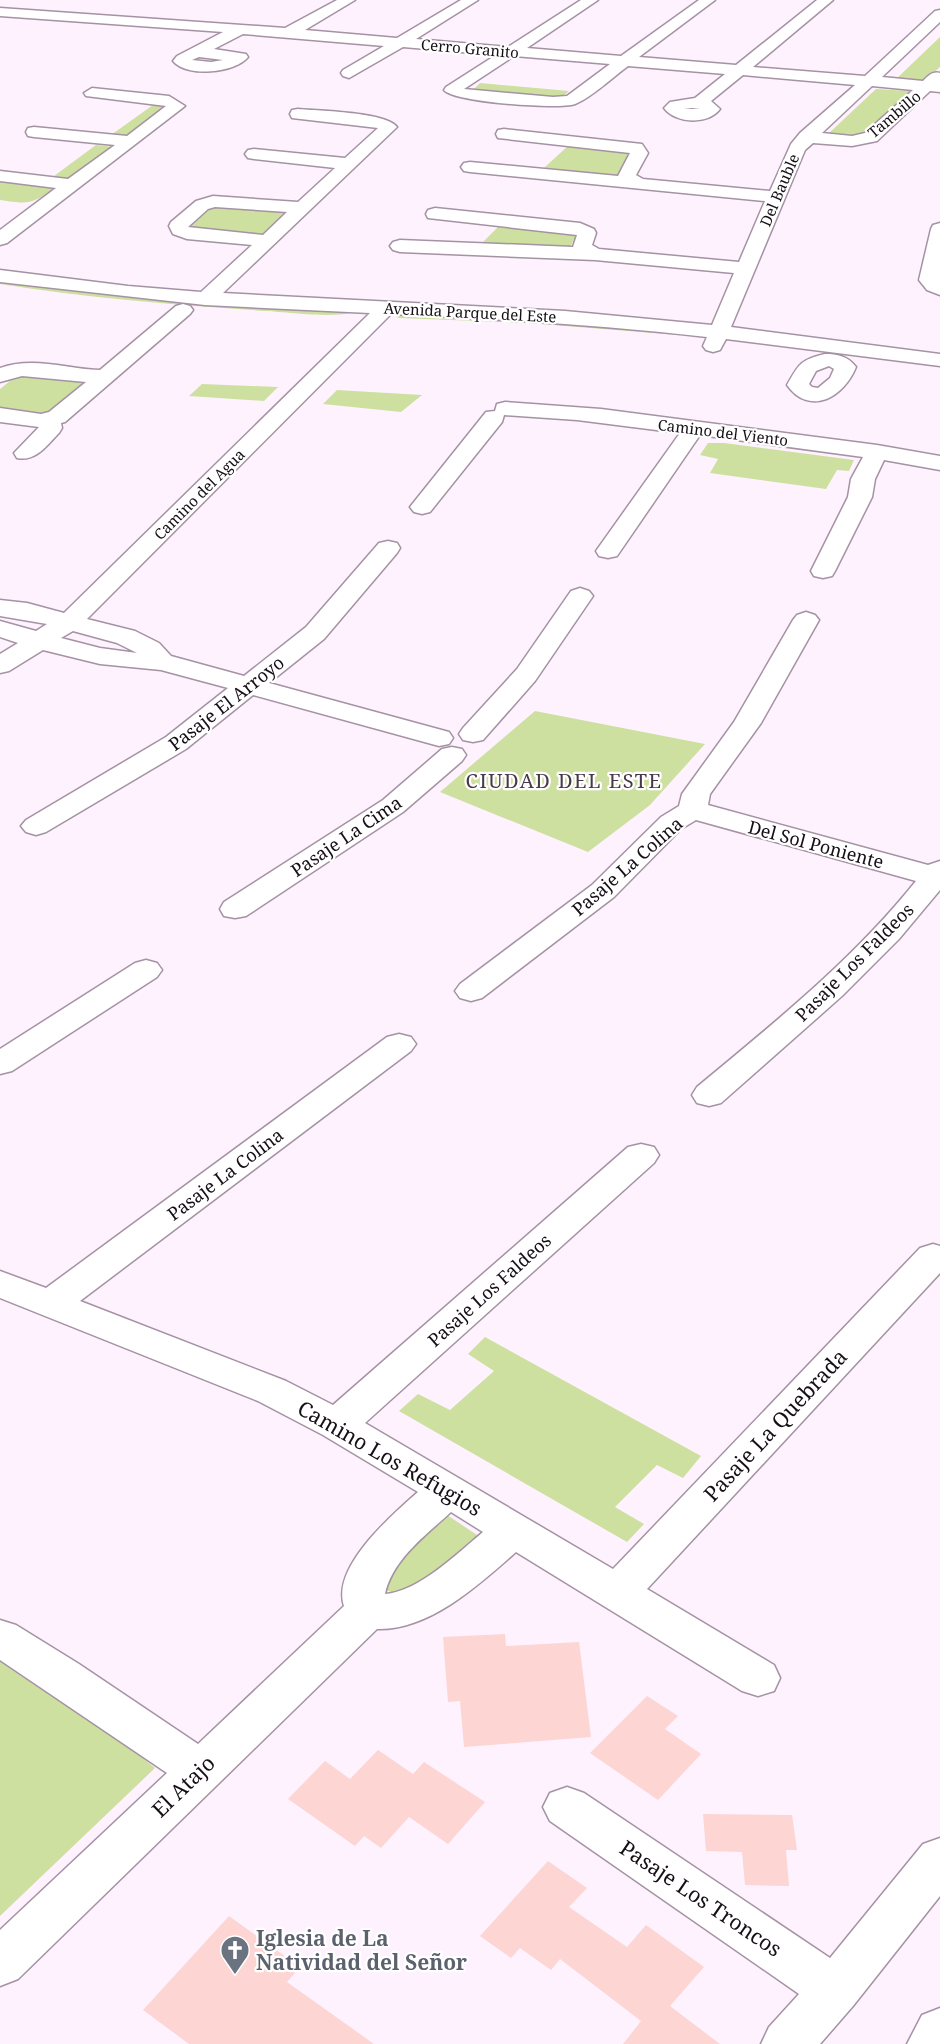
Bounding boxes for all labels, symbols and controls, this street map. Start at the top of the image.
street label: Cerro Granito [420,34,520,62]
street label: Tambillo [863,86,925,142]
street label: Del Bauble [755,151,803,229]
street label: Avenida Parque del Este [383,297,557,327]
street label: Camino del Viento [657,414,789,450]
street label: Camino del Agua [149,444,249,544]
street label: Pasaje El Arroyo [163,650,289,756]
district label: CIUDAD DEL ESTE [466,767,662,794]
street label: Pasaje La Cima [286,790,406,882]
street label: Pasaje La Colina [566,811,688,921]
street label: Del Sol Poniente [746,814,886,874]
street label: Pasaje Los Faldeos [790,898,918,1026]
street label: Pasaje La Colina [162,1122,288,1226]
street label: Pasaje Los Faldeos [422,1228,556,1352]
street label: Pasaje La Quebrada [697,1343,853,1507]
street label: Camino Los Refugios [293,1394,487,1522]
street label: El Atajo [145,1749,221,1823]
street label: Pasaje Los Troncos [615,1833,787,1963]
place label: Iglesia de La Natividad del Señor [256,1924,467,1976]
church icon: Iglesia de La Natividad del Señor [219,1934,251,1976]

